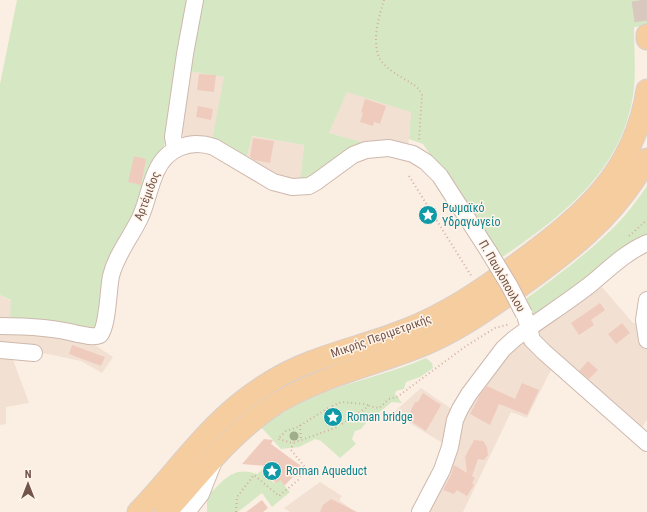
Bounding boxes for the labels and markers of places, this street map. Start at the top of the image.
place label: Ρωμαϊκό Υδραγωγείο [442,201,501,229]
place icon: Ρωμαϊκό Υδραγωγείο [417,204,439,226]
place icon: Roman bridge [322,406,344,428]
place label: Roman bridge [347,410,413,424]
place icon: Roman Aqueduct [261,460,283,482]
place label: Roman Aqueduct [286,464,367,478]

